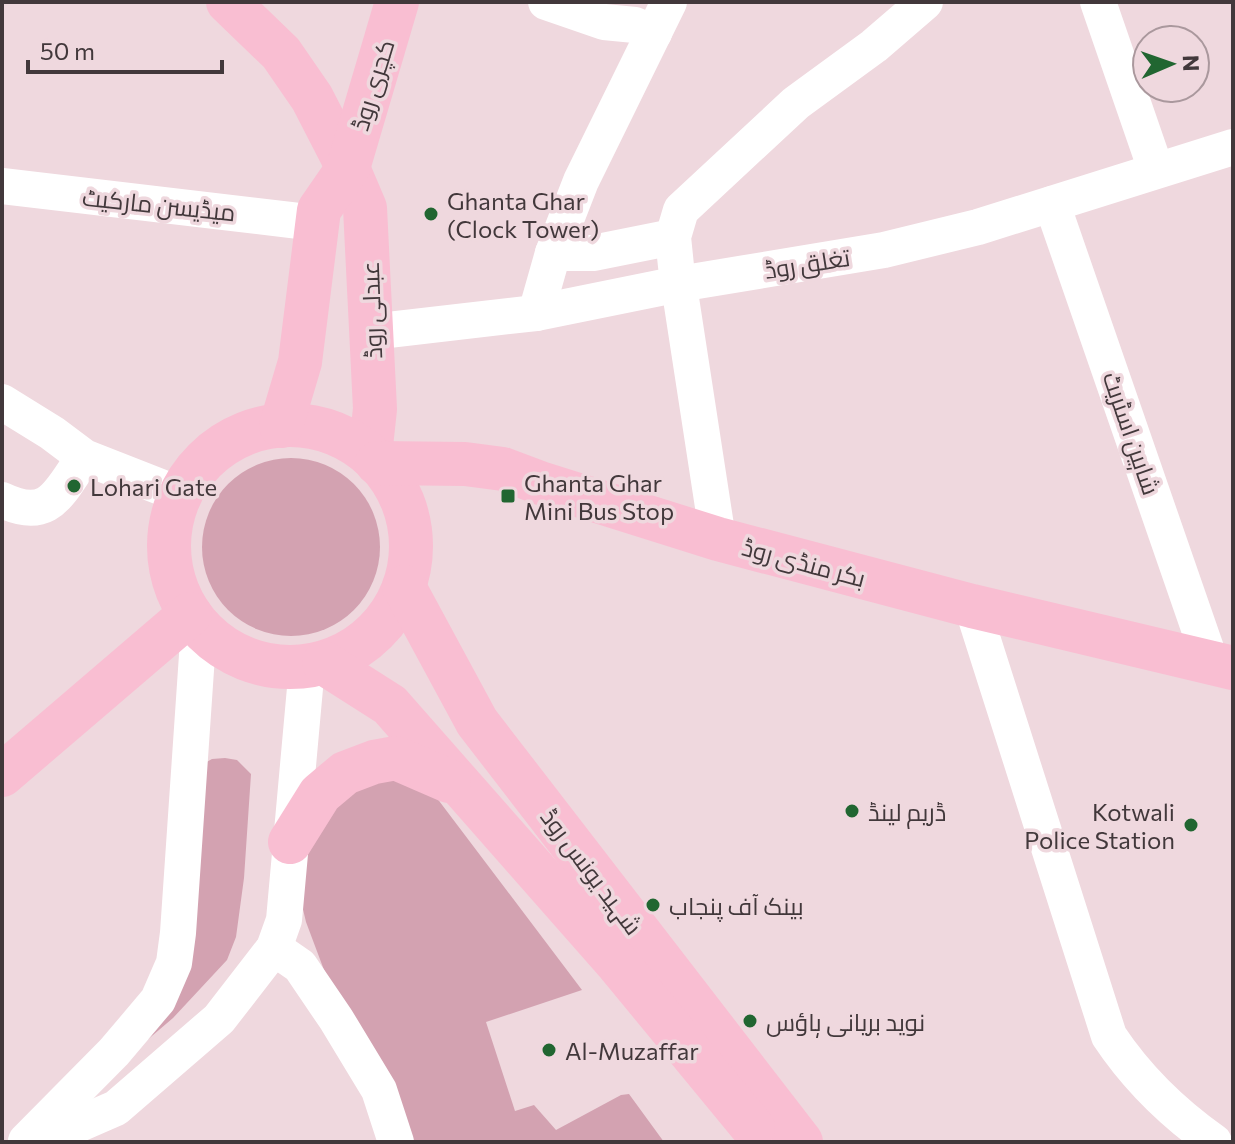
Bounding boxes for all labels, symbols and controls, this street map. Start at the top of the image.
scale bar [28,24,222,74]
north arrow [1131,24,1211,104]
text: 50 m [40,36,95,65]
street label: کچری روڈ [344,36,402,135]
text: N [1178,55,1205,72]
street label: میڈیسن مارکیٹ [81,182,237,227]
place label: Ghanta Ghar (Clock Tower) [447,186,599,243]
marker: Ghanta Ghar (Clock Tower) [422,205,440,223]
street label: تغلق روڈ [762,242,853,286]
street label: عبدلی روڈ [355,261,388,359]
street label: شاہین اسٹریٹ [1096,368,1167,499]
place label: Ghanta Ghar Mini Bus Stop [524,468,674,525]
place label: Lohari Gate [90,472,217,501]
marker: Lohari Gate [65,477,83,495]
marker: Ghanta Ghar Mini Bus Stop [499,487,517,505]
street label: بکر منڈی روڈ [739,532,869,593]
place label: ڈریم لینڈ [868,797,946,829]
place label: Kotwali Police Station [1024,797,1175,854]
street label: شہید یونس روڈ [533,802,649,942]
marker: ڈریم لینڈ [843,802,861,820]
marker: Kotwali Police Station [1182,816,1200,834]
place label: بینک آف پنجاب [669,891,804,923]
marker: بینک آف پنجاب [644,896,662,914]
place label: نوید بریانی ہاؤس [766,1007,925,1038]
marker: نوید بریانی ہاؤس [741,1012,759,1030]
place label: Al-Muzaffar [565,1036,699,1065]
marker: Al-Muzaffar [540,1041,558,1059]

